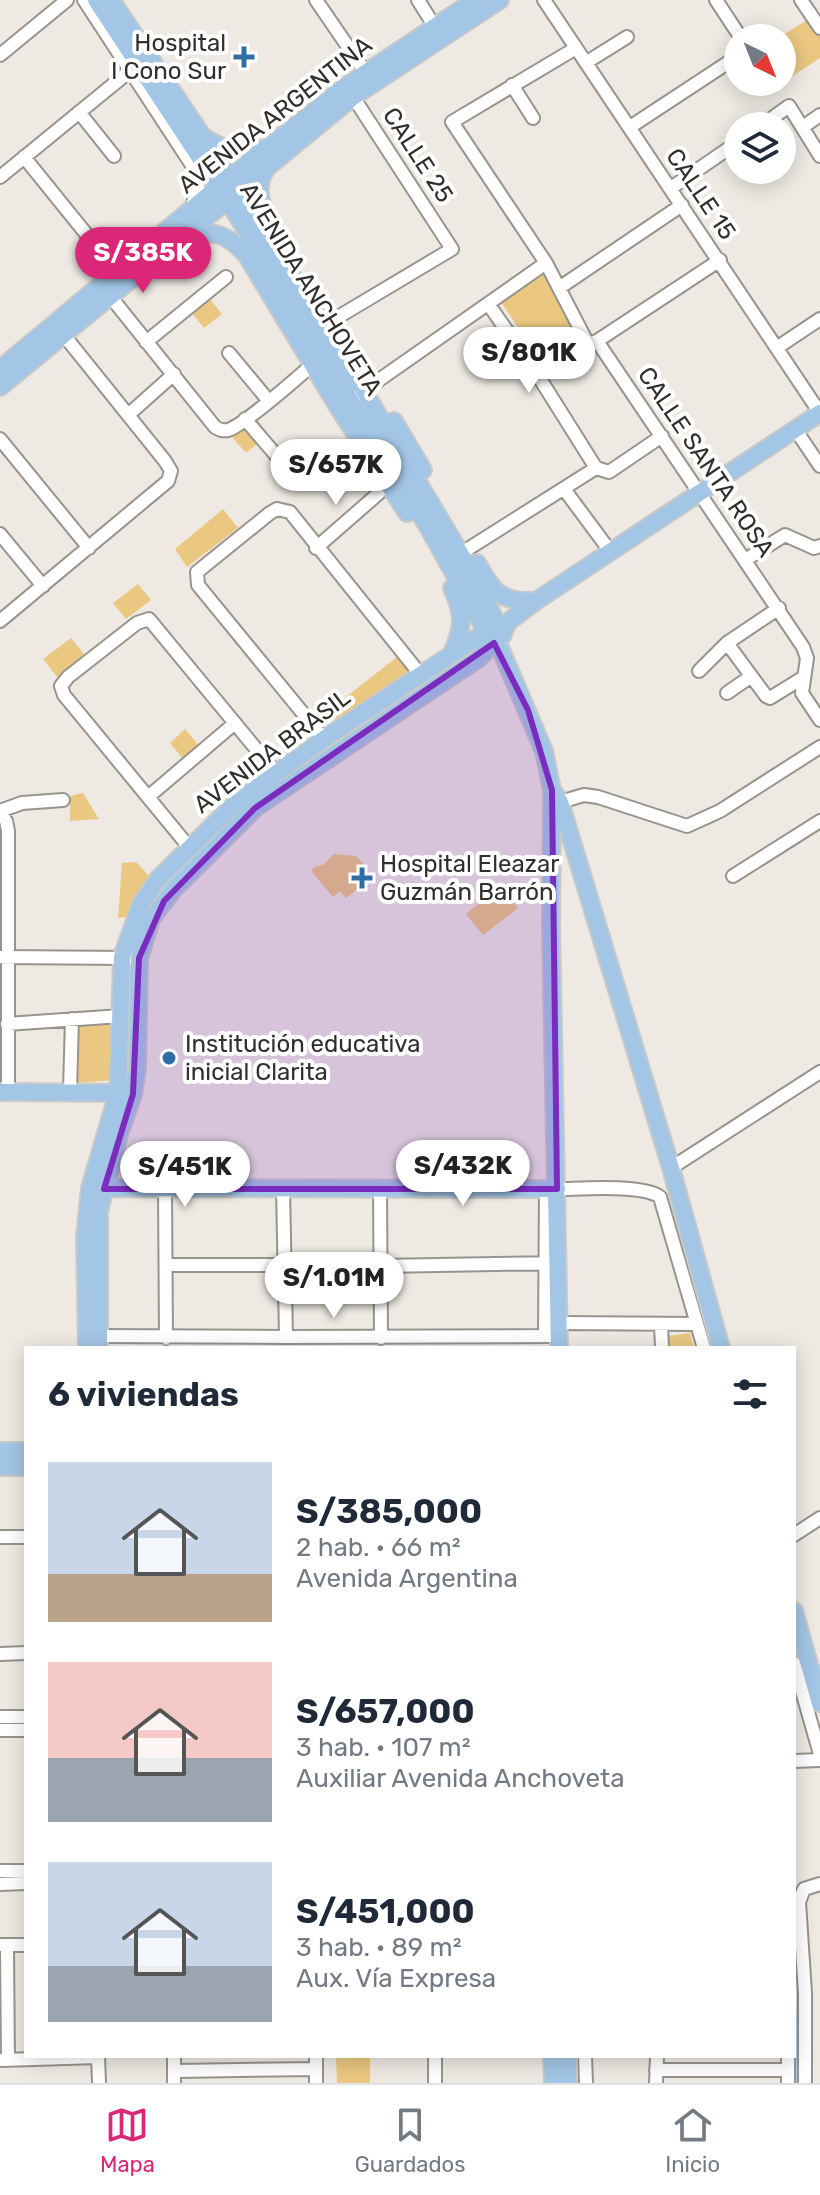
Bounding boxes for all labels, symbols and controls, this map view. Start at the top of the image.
north arrow [724,24,796,96]
map controls [724,24,796,184]
place label: Hospital I Cono Sur [111,29,226,85]
street label: AVENIDA ARGENTINA [173,31,377,199]
marker: Hospital I Cono Sur [233,46,255,68]
street label: CALLE 25 [377,102,459,208]
button: layers [724,112,796,184]
street label: CALLE 15 [660,143,742,245]
street label: AVENIDA ANCHOVETA [234,177,388,401]
pin: S/385K [78,227,208,295]
text: S/385K [93,237,193,268]
pin: S/801K [464,327,594,395]
text: S/801K [481,337,577,368]
street label: CALLE SANTA ROSA [632,362,780,562]
pin: S/657K [271,439,401,507]
text: S/657K [288,449,384,480]
street label: AVENIDA BRASIL [188,683,356,819]
place label: Hospital Eleazar Guzmán Barrón [380,850,559,906]
marker: Hospital Eleazar Guzmán Barrón [351,867,373,889]
place label: Institución educativa inicial Clarita [185,1030,420,1086]
marker: Institución educativa inicial Clarita [160,1049,178,1067]
pin: S/432K [398,1140,528,1208]
pin: S/451K [120,1141,250,1209]
text: S/432K [414,1150,512,1181]
text: S/451K [138,1151,232,1182]
pin: S/1.01M [260,1252,408,1320]
text: S/1.01M [283,1262,385,1293]
icon: filters [728,1372,772,1416]
text: 6 viviendas [48,1374,239,1415]
text: S/385,000 [296,1491,482,1532]
icon: home [112,1494,208,1590]
text: 2 hab. · 66 m² [296,1532,461,1563]
text: Avenida Argentina [296,1563,518,1594]
text: S/657,000 [296,1691,475,1732]
icon: home [112,1694,208,1790]
text: 3 hab. · 107 m² [296,1732,471,1763]
text: Auxiliar Avenida Anchoveta [296,1763,625,1794]
text: S/451,000 [296,1891,475,1932]
icon: home [112,1894,208,1990]
text: 3 hab. · 89 m² [296,1932,462,1963]
text: Aux. Vía Expresa [296,1963,496,1994]
tab: Mapa [100,2103,155,2178]
tab: Guardados [355,2103,465,2178]
tab: Inicio [665,2103,720,2178]

